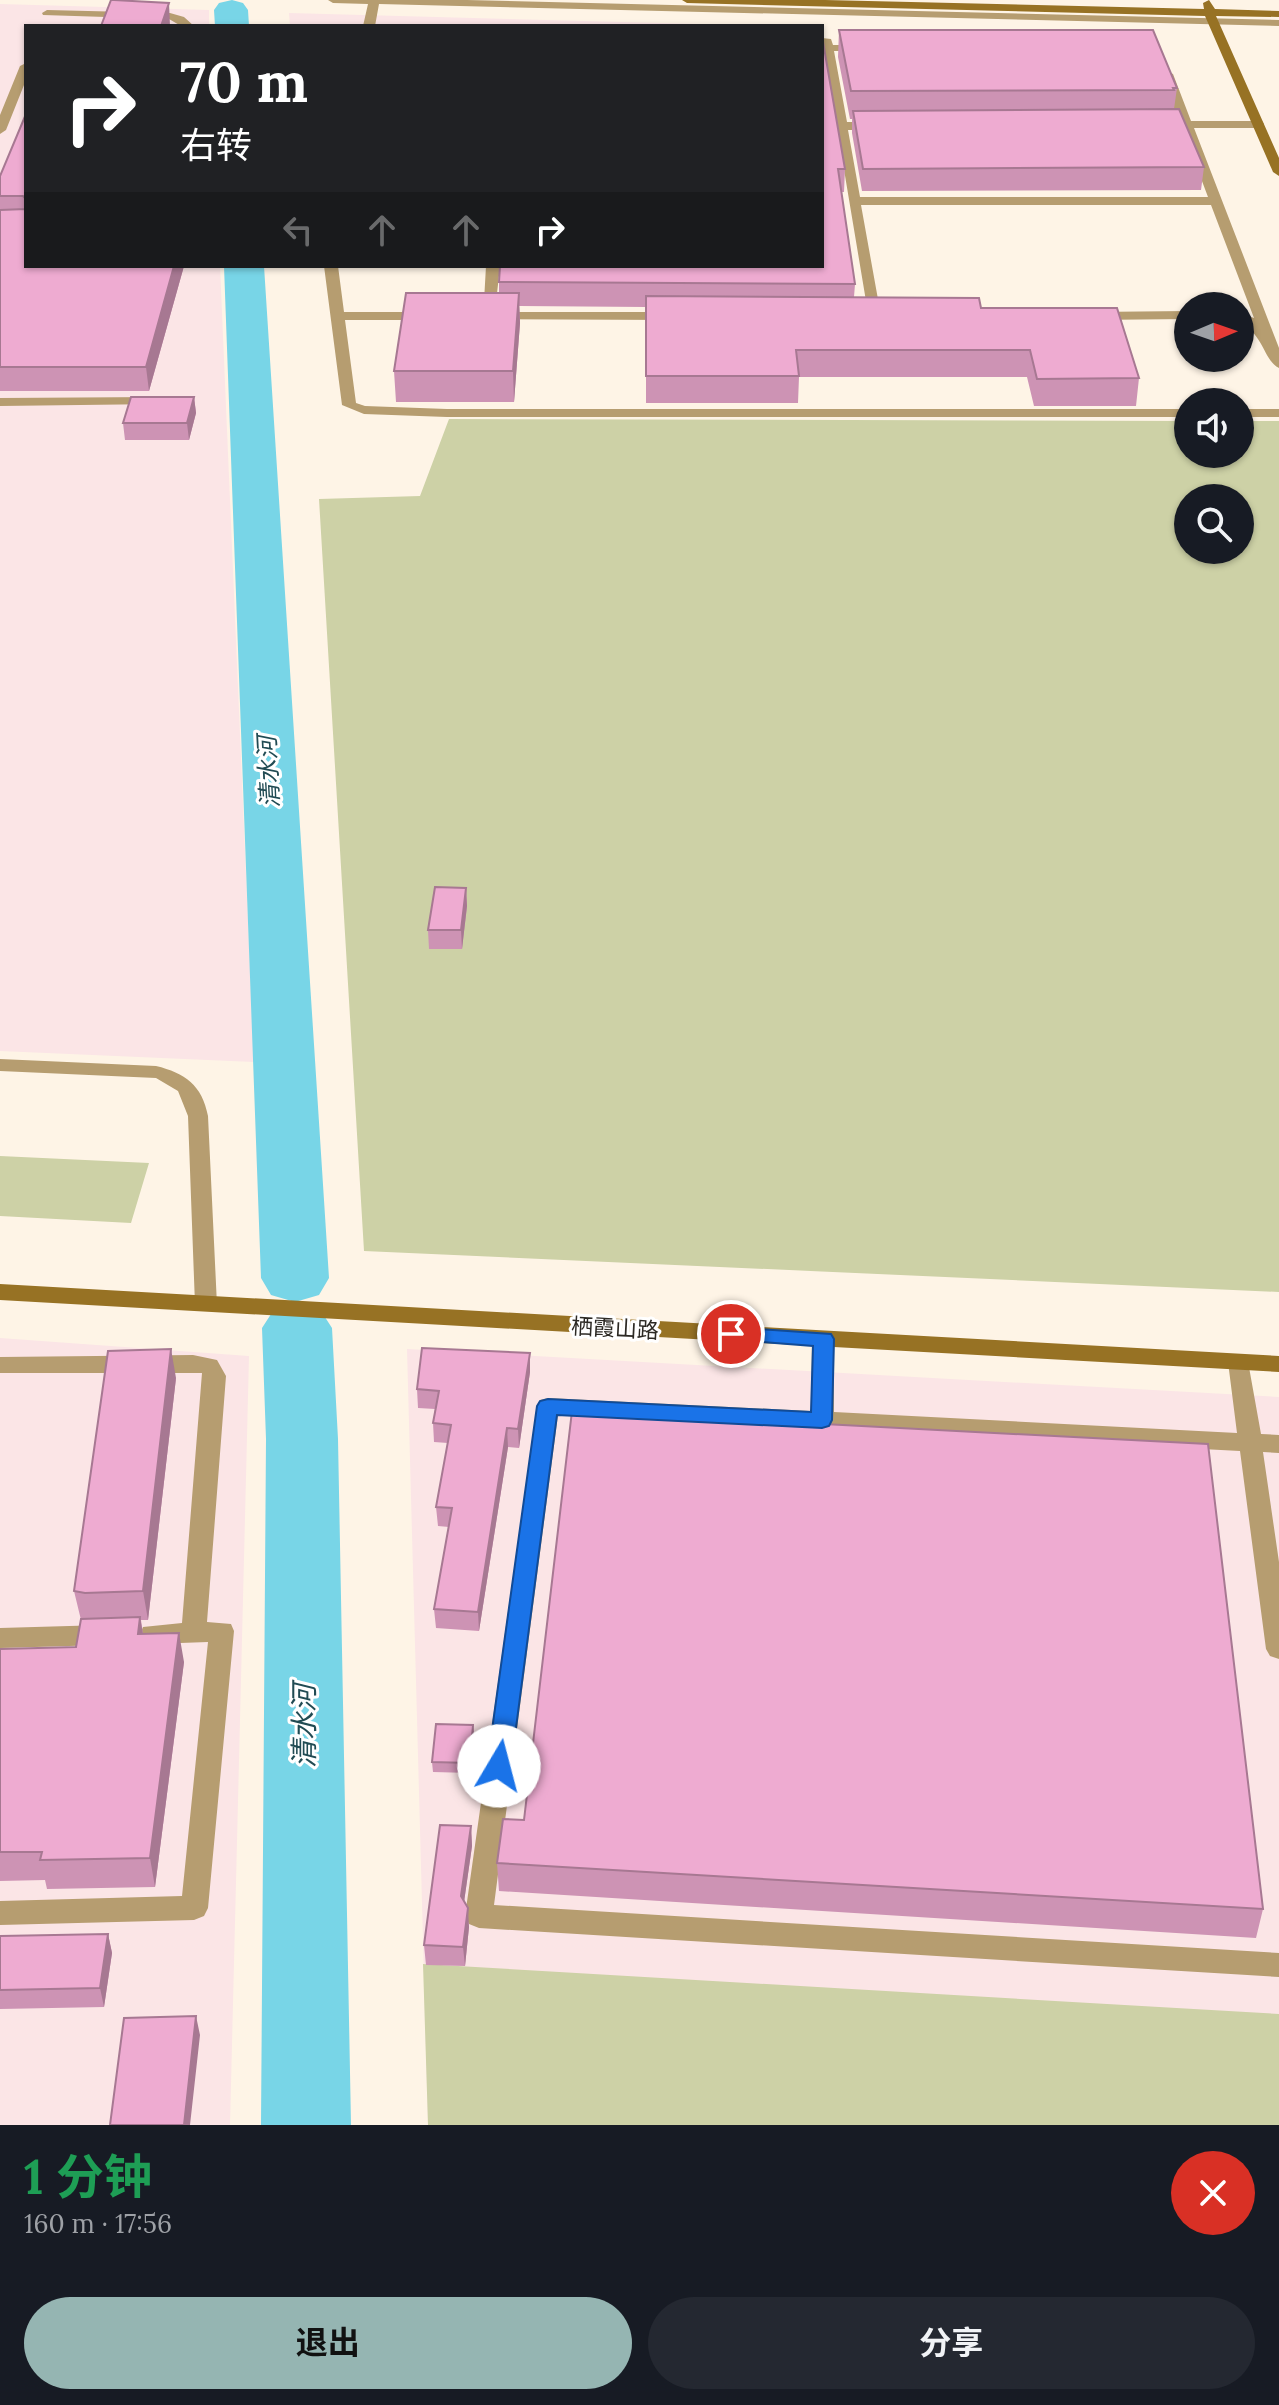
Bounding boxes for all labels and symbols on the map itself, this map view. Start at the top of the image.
north arrow [1174,292,1254,372]
water label: 清水河 [251,731,286,809]
pin [697,1300,765,1368]
street label: 栖霞山路 [570,1312,660,1344]
water label: 清水河 [286,1679,322,1768]
position arrow [457,1724,541,1808]

